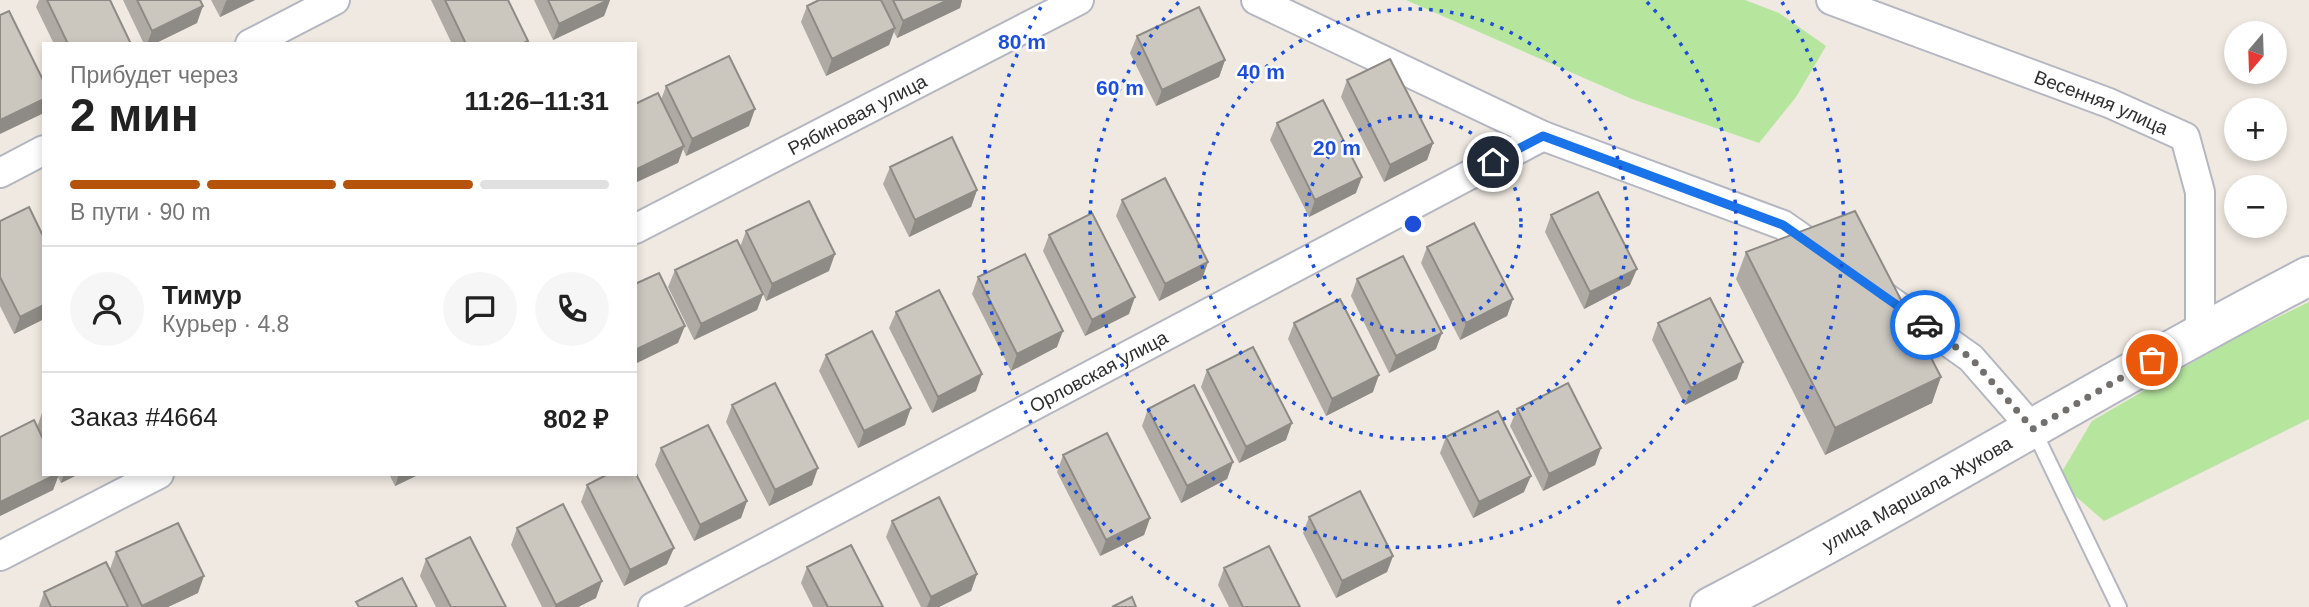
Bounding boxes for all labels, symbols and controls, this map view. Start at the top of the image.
north arrow [2224,21,2287,84]
map controls [2224,21,2287,238]
text: 80 m [998,30,1046,53]
text: 40 m [1237,60,1285,83]
text: Прибудет через [70,62,238,88]
street label: Весенняя улица [2031,66,2172,139]
street label: Рябиновая улица [784,70,931,159]
text: 60 m [1096,76,1144,99]
text: 11:26–11:31 [464,86,609,116]
text: 2 мин [70,89,198,141]
button: + [2224,98,2287,161]
pin [1463,132,1523,192]
text: 20 m [1313,136,1361,159]
icon: home [1474,143,1512,181]
button: − [2224,175,2287,238]
text: В пути · 90 m [70,199,211,225]
centre of rings [1401,212,1425,236]
button: person [70,272,144,346]
button: chat [443,272,517,346]
button: phone [535,272,609,346]
text: Тимур [162,280,242,310]
courier [1890,290,1960,360]
icon: car [1906,306,1944,344]
text: Курьер · 4.8 [162,311,289,337]
street label: Орловская улица [1026,326,1172,417]
pin [2122,330,2182,390]
icon: bag [2133,341,2171,379]
text: Заказ #4664 [70,402,218,432]
text: 802 ₽ [543,404,609,434]
street label: улица Маршала Жукова [1819,432,2016,556]

